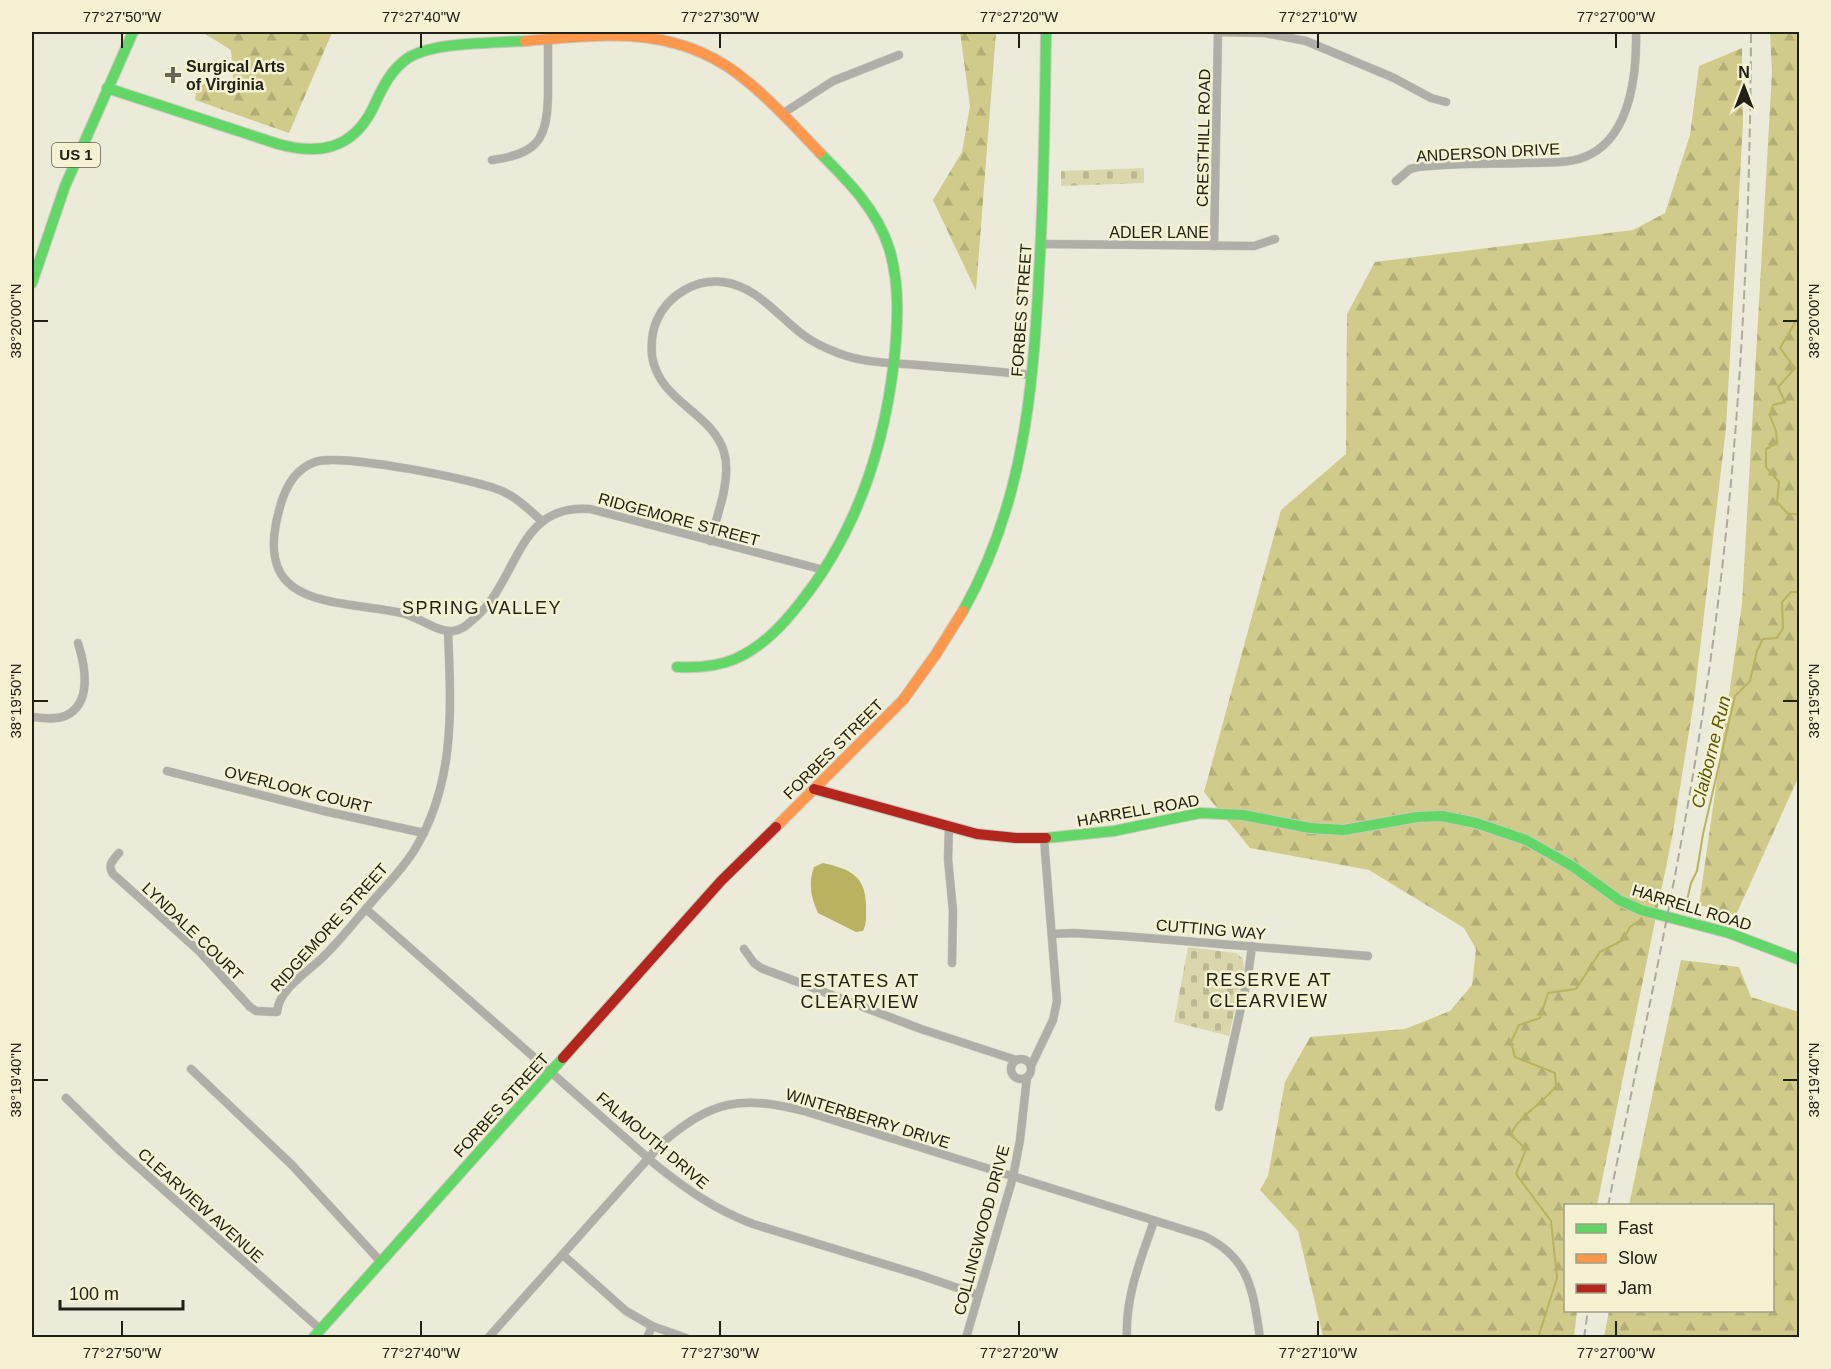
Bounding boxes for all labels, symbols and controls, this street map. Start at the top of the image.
text: 77°27'50"W [83,8,162,25]
text: 77°27'40"W [382,8,461,25]
text: 77°27'30"W [681,8,760,25]
text: 77°27'20"W [980,8,1059,25]
text: 77°27'10"W [1279,8,1358,25]
text: 77°27'00"W [1577,8,1656,25]
north arrow [1714,57,1774,117]
place label: Surgical Arts of Virginia [186,58,285,93]
text: N [1738,64,1750,81]
marker: Surgical Arts of Virginia [164,66,182,84]
street label: CRESTHILL ROAD [1194,69,1213,207]
street label: ANDERSON DRIVE [1416,140,1560,165]
road number: US 1 [52,143,100,167]
street label: ADLER LANE [1109,224,1209,241]
street label: FORBES STREET [1008,243,1035,377]
text: 38°20'00"N [7,283,24,359]
text: 38°20'00"N [1805,283,1822,359]
street label: RIDGEMORE STREET [596,490,762,549]
district label: SPRING VALLEY [402,598,562,618]
text: 38°19'50"N [7,663,24,739]
text: 38°19'50"N [1805,663,1822,739]
water label: Claiborne Run [1687,694,1735,810]
street label: FORBES STREET [780,696,887,803]
street label: OVERLOOK COURT [223,763,373,816]
street label: HARRELL ROAD [1076,791,1201,830]
street label: RIDGEMORE STREET [267,860,391,995]
street label: LYNDALE COURT [139,879,246,984]
street label: HARRELL ROAD [1630,881,1754,934]
street label: CUTTING WAY [1155,916,1267,943]
district label: RESERVE AT CLEARVIEW [1206,970,1332,1011]
district label: ESTATES AT CLEARVIEW [800,971,920,1012]
text: 38°19'40"N [7,1042,24,1118]
text: 38°19'40"N [1805,1042,1822,1118]
street label: FORBES STREET [450,1050,552,1161]
street label: WINTERBERRY DRIVE [784,1085,952,1152]
street label: FALMOUTH DRIVE [593,1089,712,1192]
street label: COLLINGWOOD DRIVE [951,1143,1012,1317]
street label: CLEARVIEW AVENUE [135,1145,267,1266]
legend [1564,1204,1774,1312]
text: Fast [1618,1218,1653,1238]
text: Slow [1618,1248,1658,1268]
scale bar [60,1273,183,1311]
text: Jam [1618,1278,1652,1298]
text: 100 m [69,1284,119,1304]
text: 77°27'50"W [83,1344,162,1361]
text: 77°27'40"W [382,1344,461,1361]
text: 77°27'30"W [681,1344,760,1361]
text: 77°27'20"W [980,1344,1059,1361]
text: 77°27'10"W [1279,1344,1358,1361]
text: 77°27'00"W [1577,1344,1656,1361]

